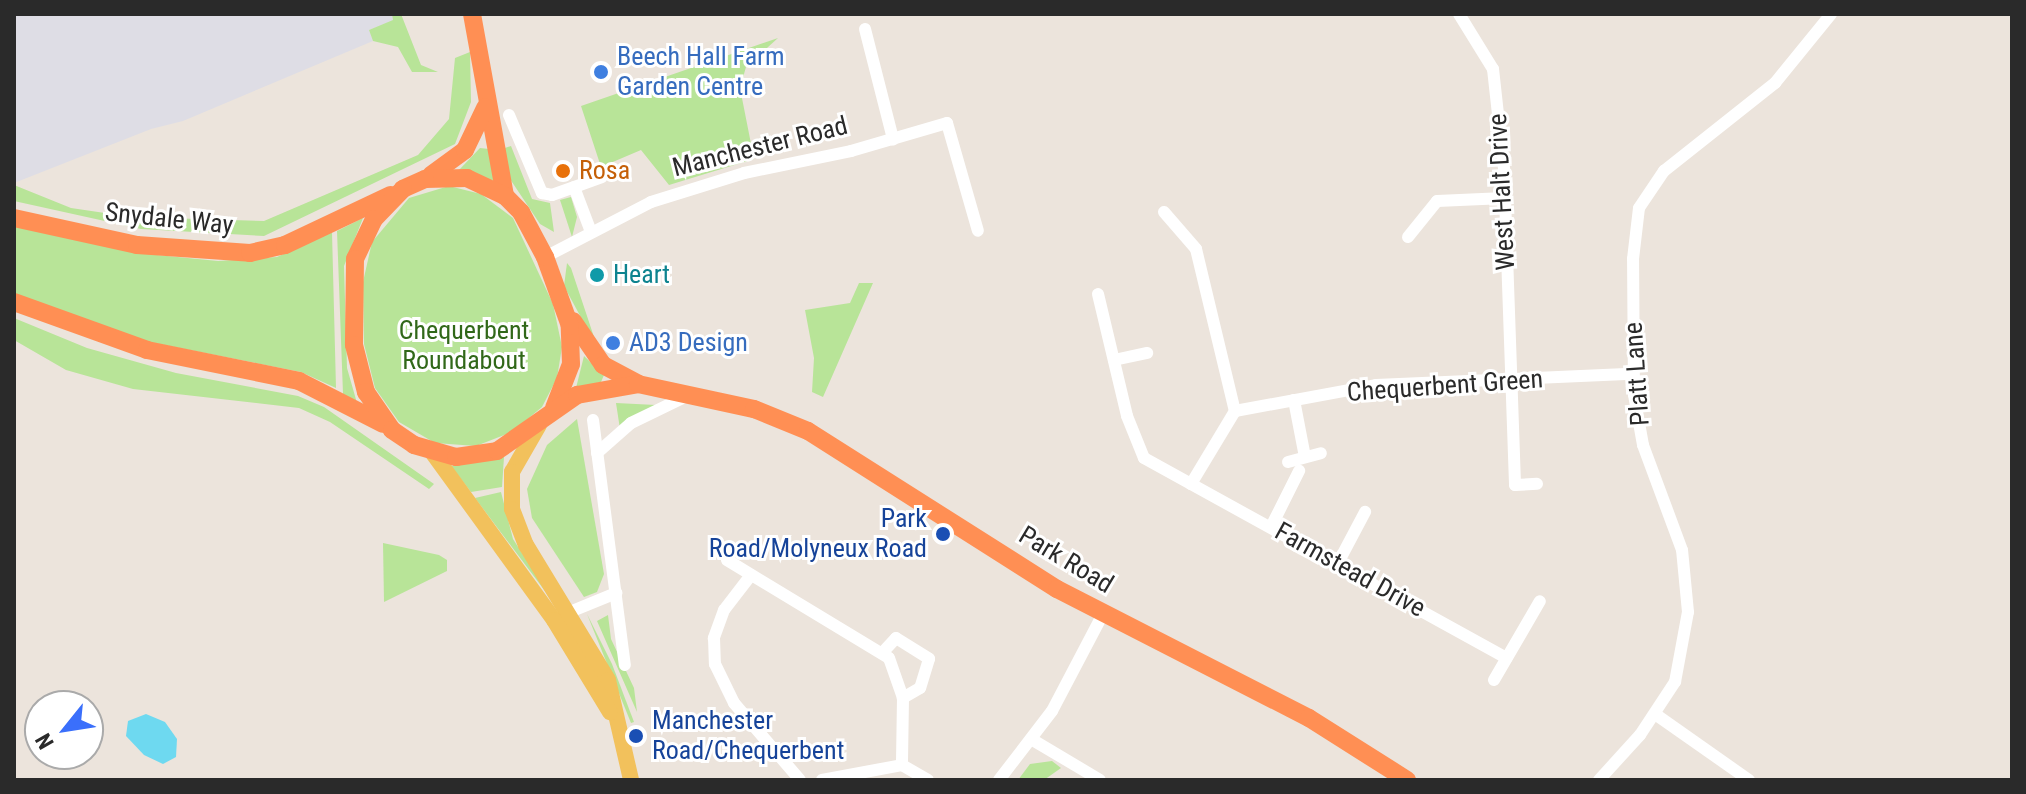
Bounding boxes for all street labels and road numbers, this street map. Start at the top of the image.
street label: Manchester Road [669,110,851,184]
street label: West Halt Drive [1482,113,1522,271]
street label: Snydale Way [103,197,235,241]
street label: Platt Lane [1618,321,1656,427]
street label: Chequerbent Green [1346,364,1544,408]
street label: Farmstead Drive [1269,516,1431,624]
street label: Park Road [1013,520,1119,600]

